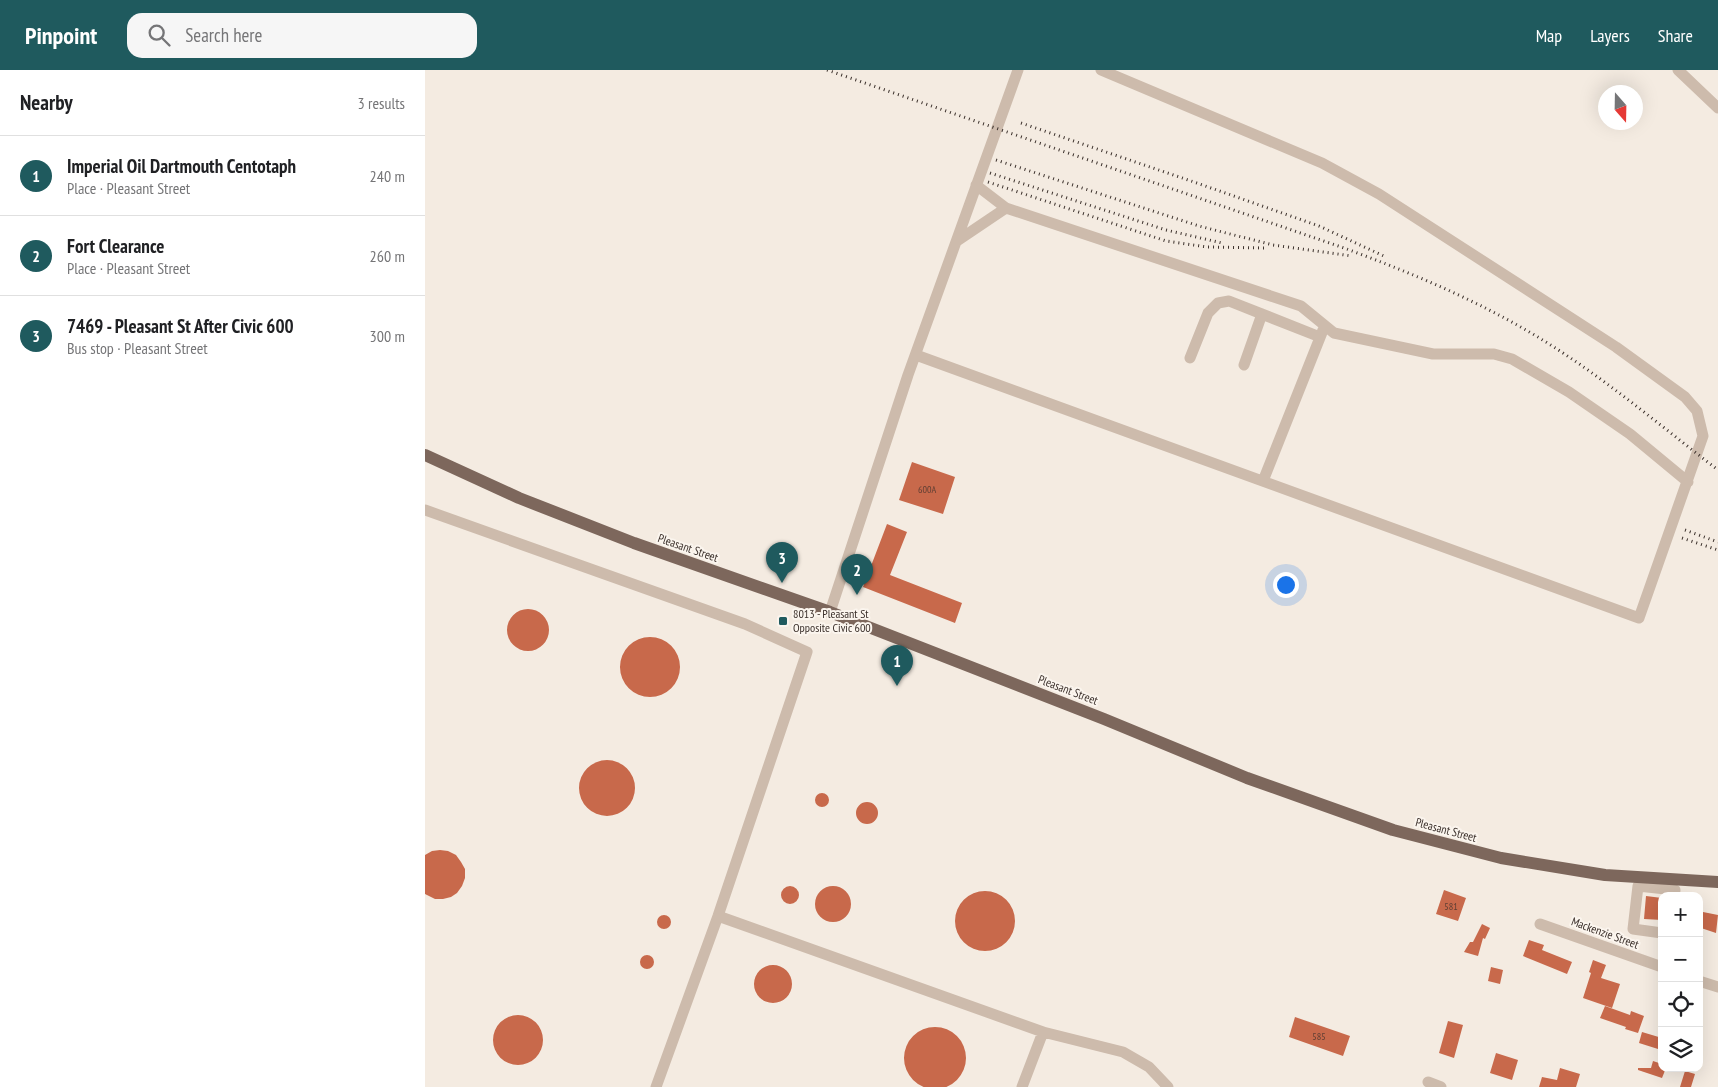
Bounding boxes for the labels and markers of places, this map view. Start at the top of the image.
pin: 3 [766,542,798,583]
pin: 2 [841,554,873,595]
place label: 8013 - Pleasant St Opposite Civic 600 [793,606,871,635]
marker: 8013 - Pleasant St Opposite Civic 600 [777,615,789,627]
pin: 1 [881,645,913,686]

